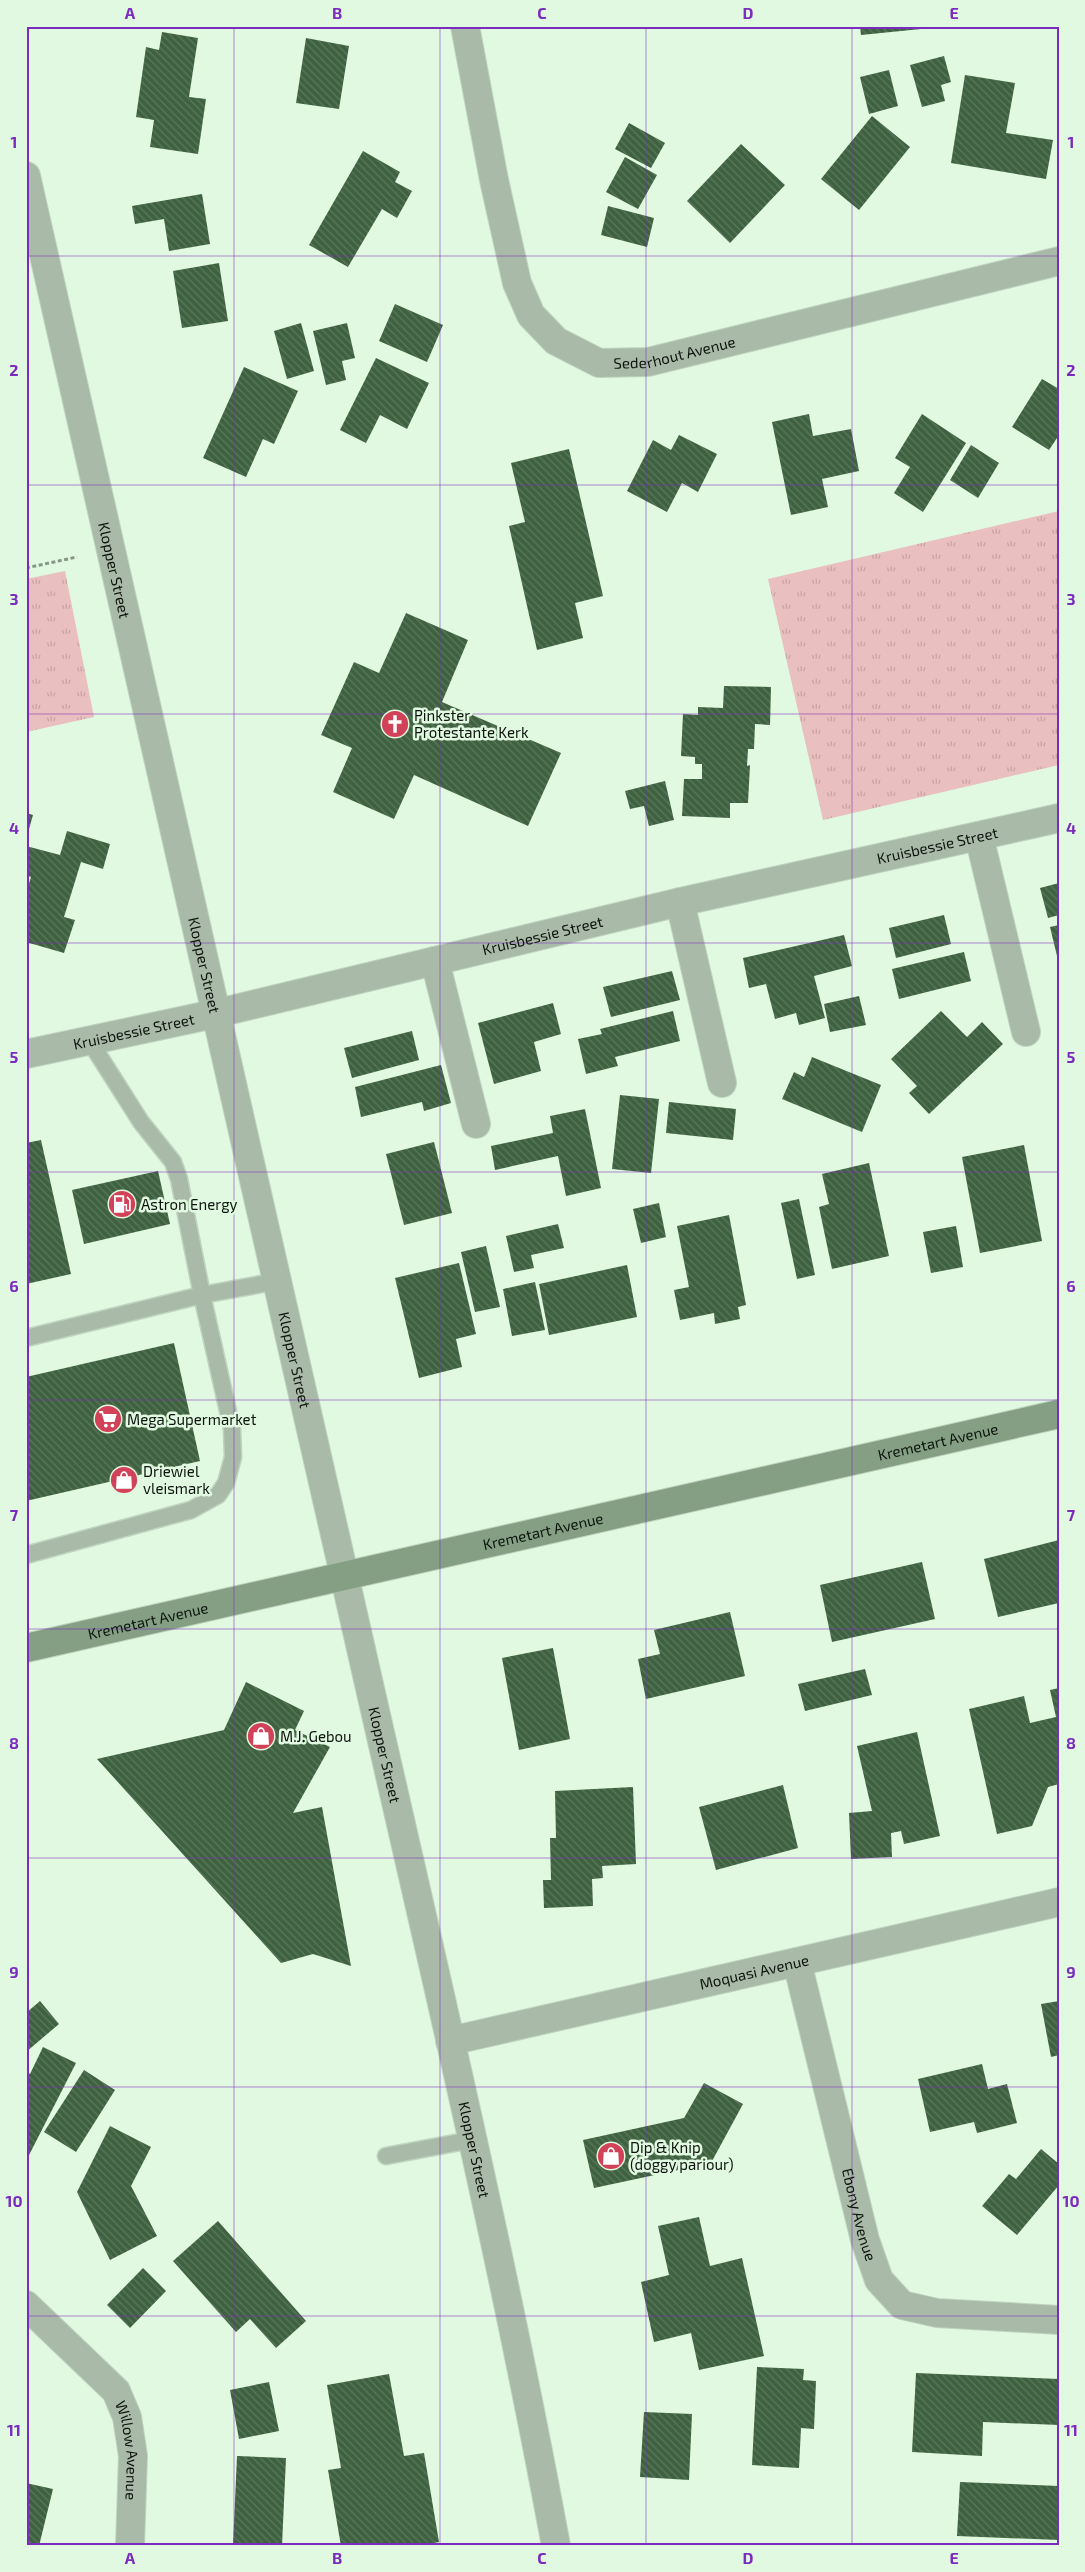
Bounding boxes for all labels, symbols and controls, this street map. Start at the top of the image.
text: A [125,3,136,22]
text: B [332,3,342,22]
text: C [537,3,547,22]
text: D [743,3,754,22]
text: E [949,3,959,22]
text: 1 [11,132,17,151]
text: 1 [1068,132,1074,151]
street label: Sederhout Avenue [613,332,737,372]
text: 2 [9,360,19,379]
text: 2 [1066,360,1076,379]
street label: Klopper Street [95,520,134,620]
text: 3 [9,589,19,608]
text: 3 [1066,589,1076,608]
place label: Pinkster Protestante Kerk [414,706,529,741]
church icon: Pinkster Protestante Kerk [380,709,410,739]
text: 4 [9,818,19,837]
text: 4 [1066,818,1076,837]
street label: Kruisbessie Street [875,823,1000,867]
street label: Kruisbessie Street [480,912,605,958]
street label: Klopper Street [185,915,225,1015]
street label: Kruisbessie Street [71,1009,196,1053]
text: 5 [10,1047,19,1066]
text: 5 [1067,1047,1076,1066]
fuel station icon: Astron Energy [107,1189,137,1219]
place label: Astron Energy [141,1195,238,1213]
text: 6 [9,1276,19,1295]
text: 6 [1066,1276,1076,1295]
street label: Klopper Street [275,1310,315,1410]
supermarket icon: Mega Supermarket [93,1404,123,1434]
place label: Mega Supermarket [127,1410,257,1428]
street label: Kremetart Avenue [876,1419,1000,1464]
place label: Driewiel vleismark [143,1462,210,1497]
shop icon: Driewiel vleismark [109,1465,139,1495]
text: 7 [10,1505,19,1524]
text: 7 [1067,1505,1076,1524]
street label: Kremetart Avenue [481,1509,605,1553]
street label: Kremetart Avenue [86,1598,210,1643]
street label: Klopper Street [365,1705,405,1805]
shop icon: M.J. Gebou [246,1721,276,1751]
place label: M.J. Gebou [280,1727,352,1745]
text: 8 [9,1733,19,1752]
text: 8 [1066,1733,1076,1752]
street label: Moquasi Avenue [698,1950,811,1993]
text: 9 [9,1962,19,1981]
text: 9 [1066,1962,1076,1981]
street label: Klopper Street [455,2100,494,2200]
place label: Dip & Knip (doggy pariour) [630,2138,734,2173]
shop icon: Dip & Knip (doggy pariour) [596,2141,626,2171]
street label: Ebony Avenue [839,2166,881,2263]
text: 10 [5,2191,23,2210]
text: 10 [1062,2191,1080,2210]
street label: Willow Avenue [112,2398,142,2500]
text: 11 [7,2420,21,2439]
text: 11 [1064,2420,1078,2439]
text: A [125,2548,136,2567]
text: B [332,2548,342,2567]
text: C [537,2548,547,2567]
text: D [743,2548,754,2567]
text: E [949,2548,959,2567]

